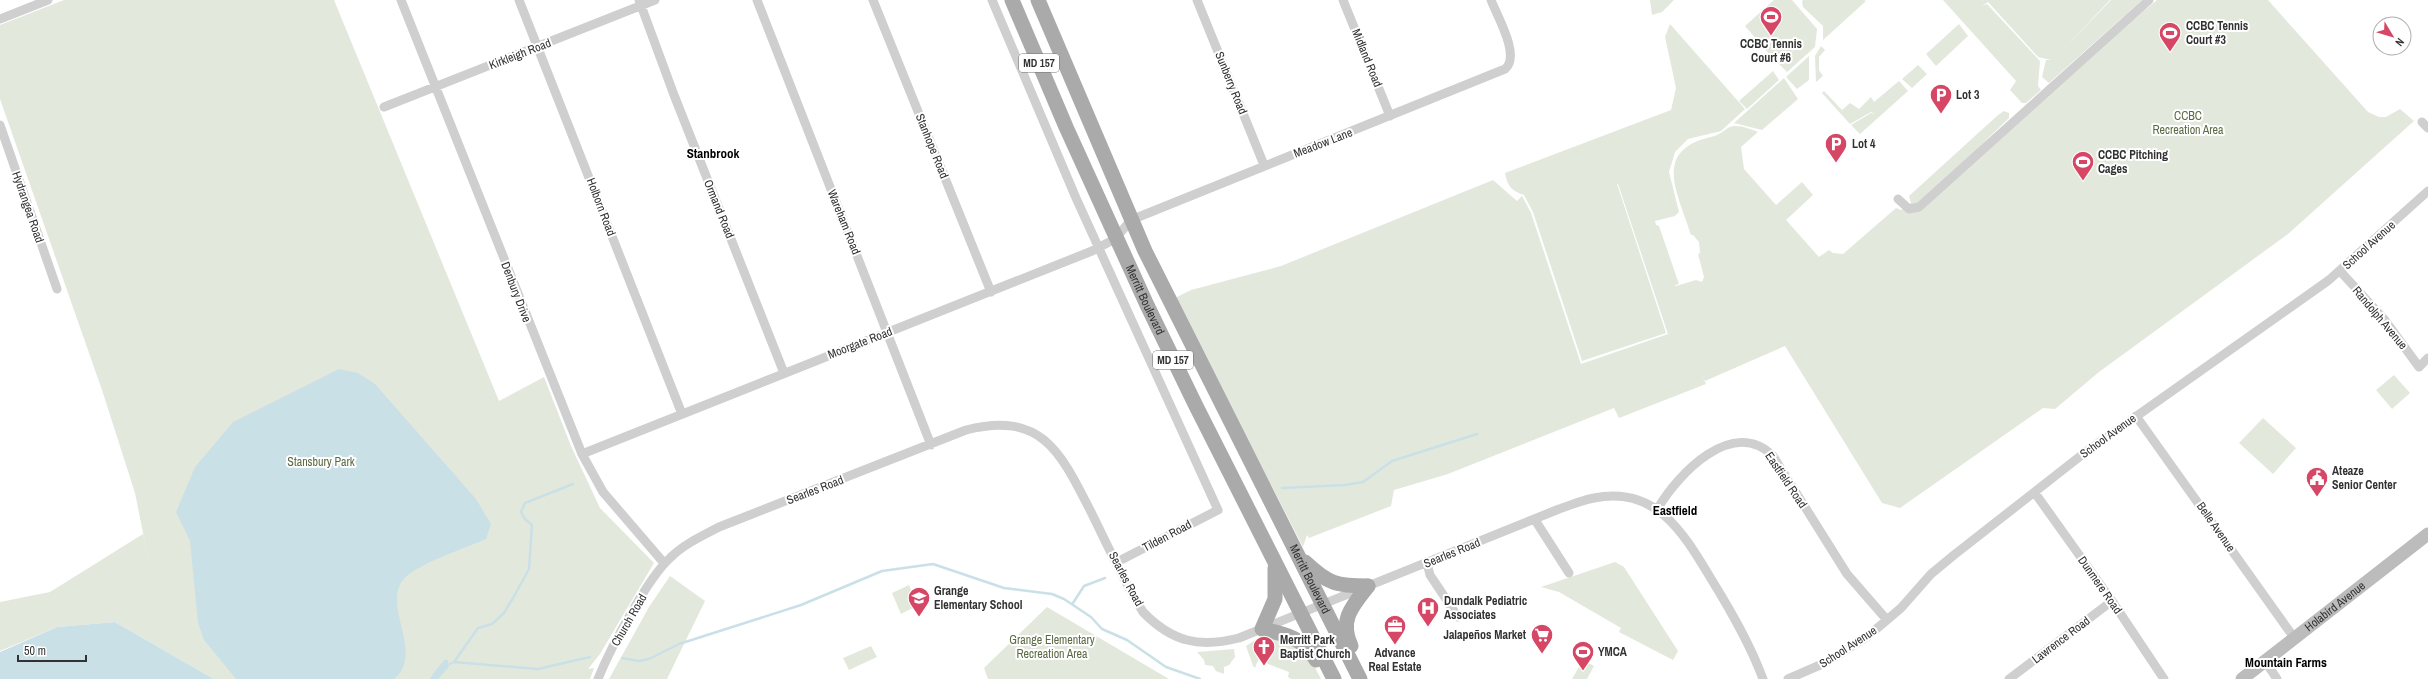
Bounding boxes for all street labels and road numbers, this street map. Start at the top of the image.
street label: Midland Road [1348,27,1386,89]
street label: Kirkleigh Road [487,35,553,73]
street label: Sunberry Road [1211,49,1251,117]
road number: MD 157 [1019,54,1059,72]
street label: Stanhope Road [912,111,952,181]
street label: Meadow Lane [1291,124,1355,162]
street label: Hydrangea Road [8,169,48,245]
street label: Holborn Road [583,176,619,238]
street label: Ormand Road [700,177,738,241]
street label: Wareham Road [824,187,864,257]
street label: School Avenue [2339,217,2399,273]
street label: Denbury Drive [497,260,535,324]
street label: Merritt Boulevard [1122,262,1168,338]
street label: Randolph Avenue [2349,283,2411,353]
street label: Moorgate Road [825,323,895,363]
road number: MD 157 [1153,351,1193,369]
street label: School Avenue [2077,410,2139,462]
street label: Eastfield Road [1761,449,1811,511]
street label: Searles Road [784,472,846,508]
street label: Belle Avenue [2193,499,2239,555]
street label: Tilden Road [1140,516,1194,556]
street label: Searles Road [1421,534,1483,572]
street label: Merritt Boulevard [1286,542,1334,616]
street label: Searles Road [1105,549,1147,609]
street label: Dunmere Road [2074,553,2126,617]
street label: Holabird Avenue [2301,578,2369,635]
street label: Church Road [608,591,650,649]
street label: Lawrence Road [2029,613,2093,667]
street label: School Avenue [1816,622,1880,672]

